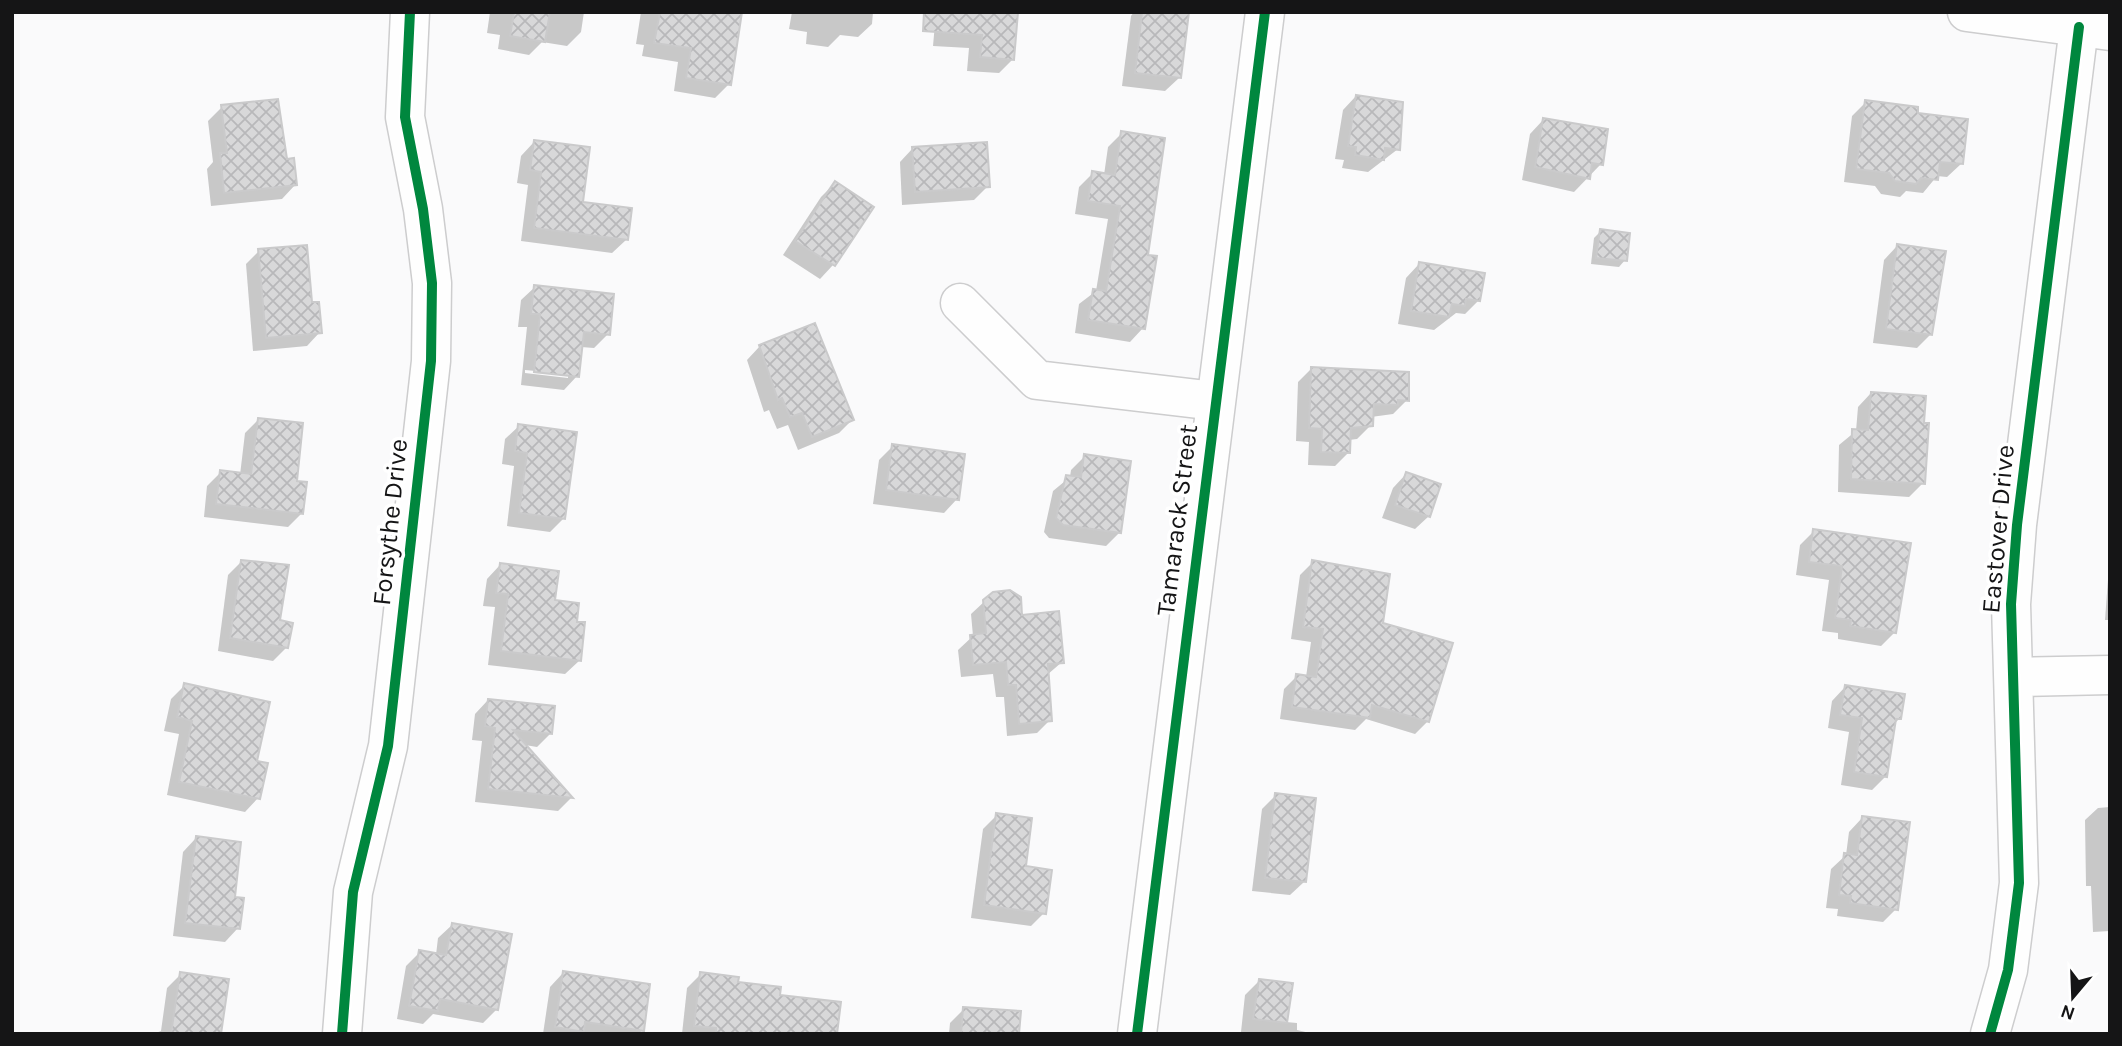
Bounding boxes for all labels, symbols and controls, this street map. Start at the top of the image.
street label: Tamarack Street [1150,422,1204,618]
street label: Forsythe Drive [366,437,414,607]
street label: Eastover Drive [1975,443,2021,615]
north arrow [2038,962,2108,1032]
text: N [2058,1000,2078,1025]

